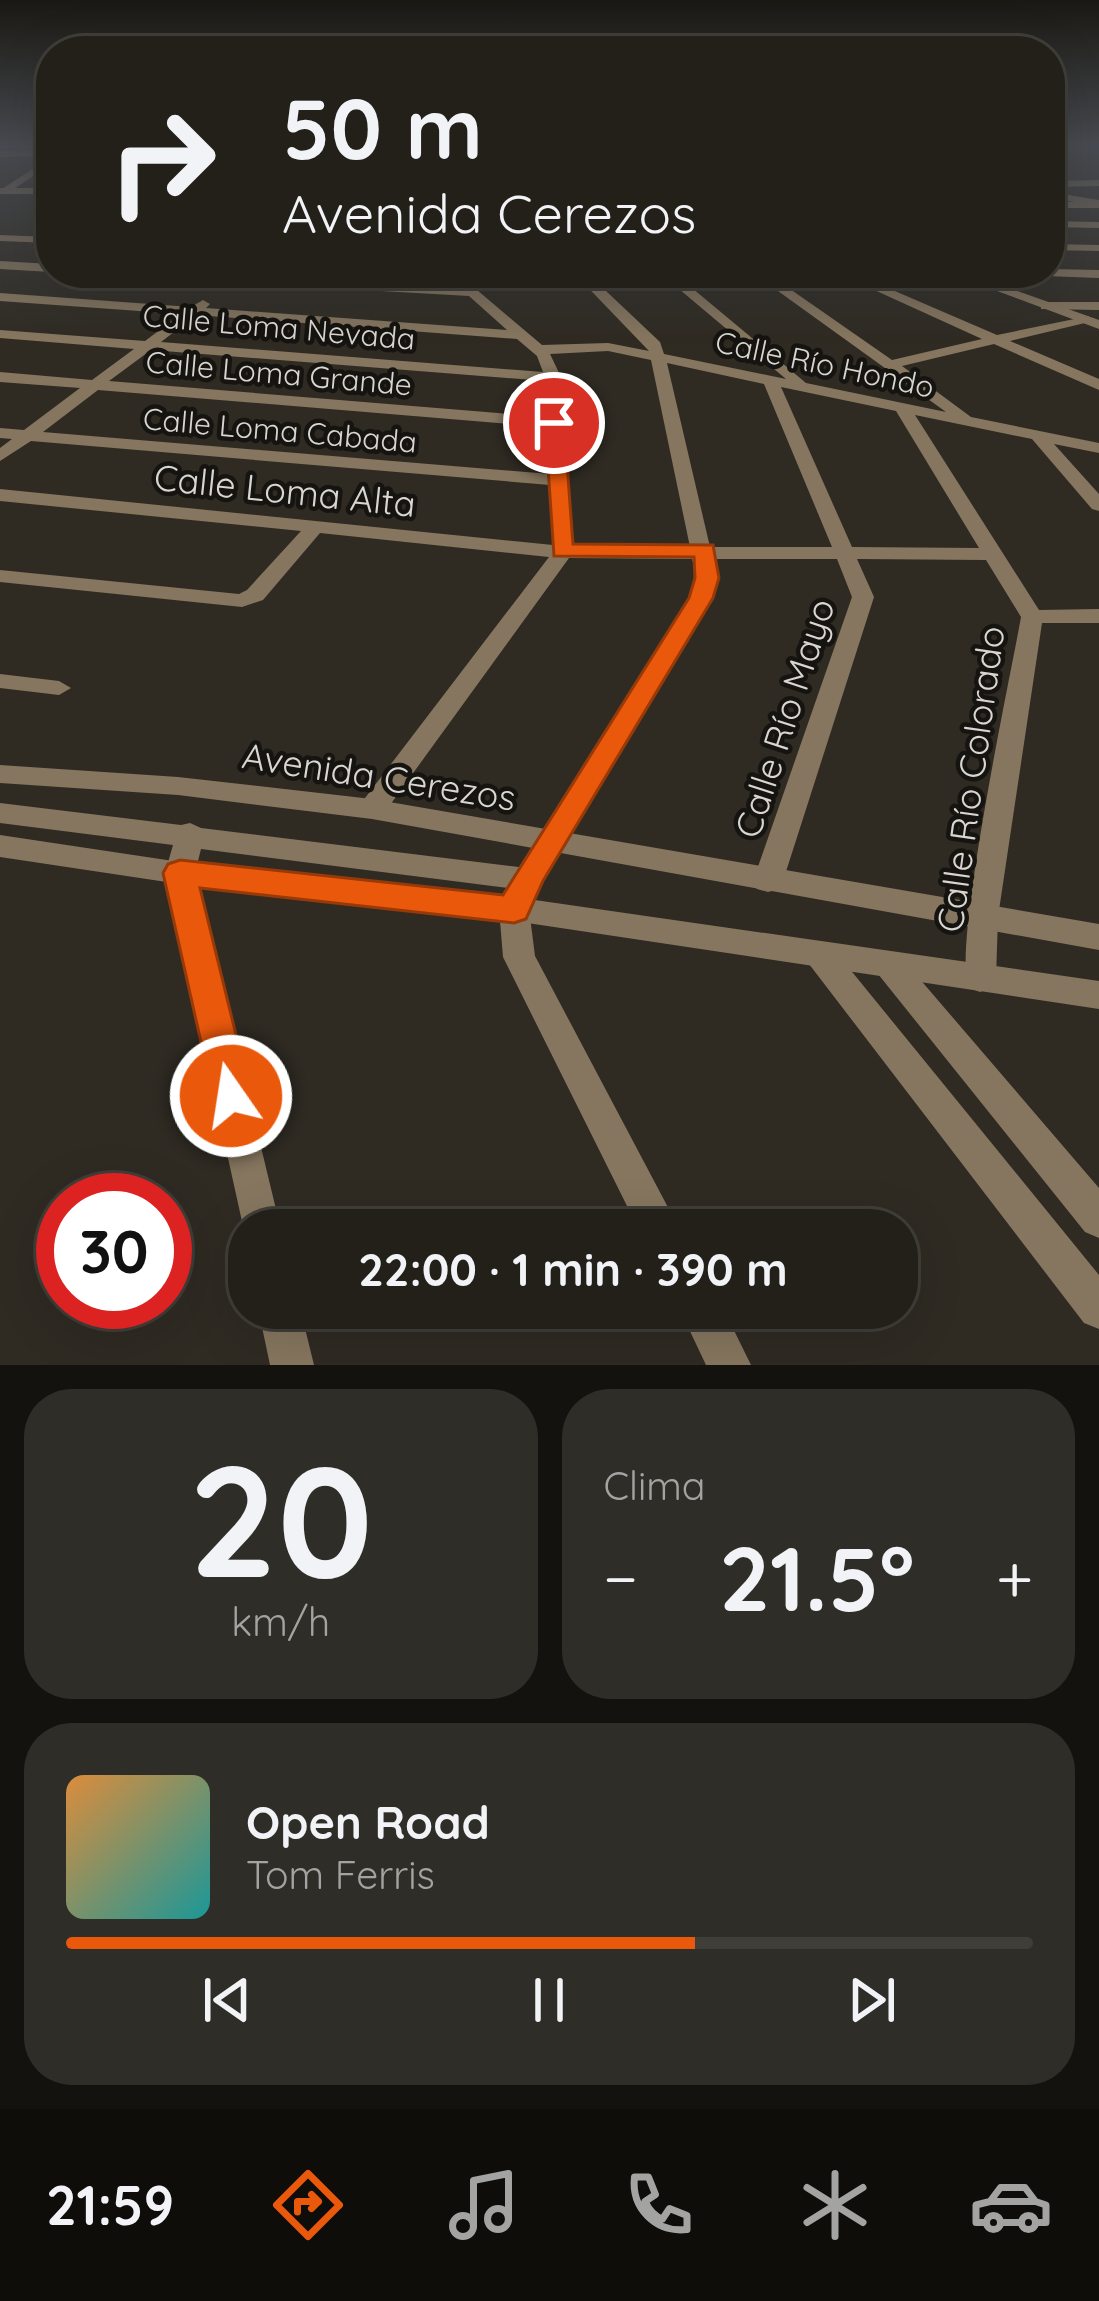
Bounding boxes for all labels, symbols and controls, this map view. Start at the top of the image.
text: 50 m [282,75,483,180]
icon: right [84,84,240,240]
text: Avenida Cerezos [282,179,696,247]
street label: Calle Loma Nevada [141,296,417,358]
street label: Calle Río Hondo [712,322,938,406]
street label: Calle Loma Grande [144,342,414,404]
pin [503,372,605,474]
icon: arrive [521,390,587,456]
street label: Calle Loma Cabada [142,399,418,461]
street label: Calle Loma Alta [152,454,418,526]
street label: Calle Río Mayo [724,593,844,843]
street label: Calle Río Colorado [926,623,1014,935]
street label: Avenida Cerezos [239,732,519,820]
position arrow [168,1033,294,1159]
speed limit sign: 30 [36,1173,192,1329]
text: 22:00 · 1 min · 390 m [358,1241,788,1297]
text: 20 [188,1421,373,1616]
text: Clima [604,1461,706,1510]
text: 21.5° [719,1521,915,1634]
text: − [604,1536,638,1619]
text: + [996,1536,1033,1619]
text: km/h [231,1597,330,1646]
text: Open Road [246,1794,490,1850]
text: Tom Ferris [246,1850,435,1899]
icon: previous [194,1967,260,2033]
icon: pause [516,1967,582,2033]
icon: next [839,1967,905,2033]
icon: directions [266,2163,350,2247]
icon: music [442,2163,526,2247]
icon: phone [617,2163,701,2247]
icon: climate [793,2163,877,2247]
icon: car [969,2163,1053,2247]
text: 21:59 [46,2171,174,2239]

